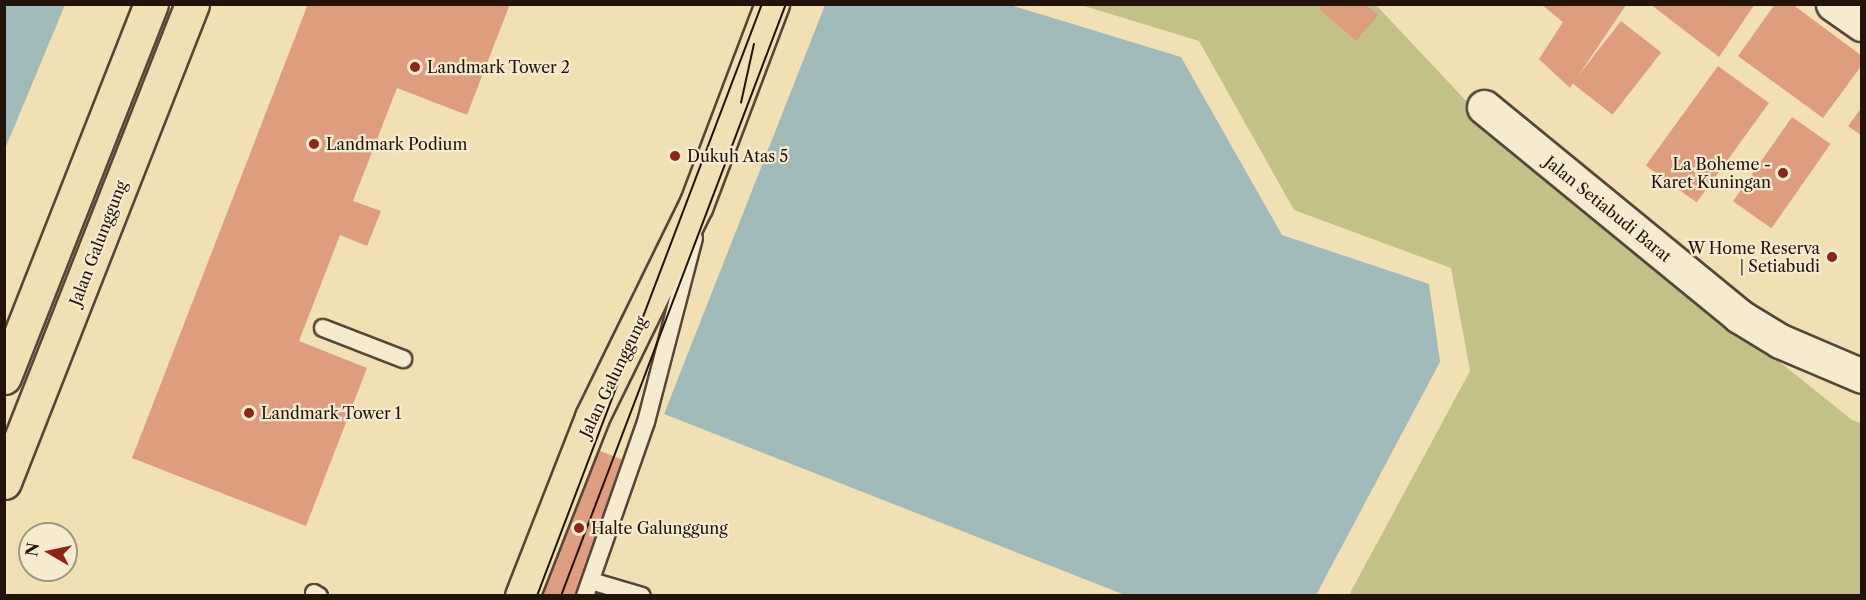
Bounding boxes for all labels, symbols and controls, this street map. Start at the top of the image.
place label: Landmark Tower 2 [427,57,571,77]
marker: Landmark Tower 2 [408,60,422,74]
place label: Landmark Podium [326,134,468,154]
marker: Landmark Podium [307,137,321,151]
place label: Dukuh Atas 5 [687,146,789,166]
marker: Dukuh Atas 5 [668,149,682,163]
street label: Jalan Setiabudi Barat [1541,152,1675,266]
place label: La Boheme - Karet Kuningan [1651,154,1771,192]
marker: La Boheme - Karet Kuningan [1776,166,1790,180]
street label: Jalan Galunggung [65,178,131,308]
place label: W Home Reserva | Setiabudi [1687,238,1820,276]
marker: W Home Reserva | Setiabudi [1825,250,1839,264]
street label: Jalan Galunggung [575,313,651,441]
place label: Landmark Tower 1 [261,403,403,423]
marker: Landmark Tower 1 [242,406,256,420]
place label: Halte Galunggung [591,518,728,538]
marker: Halte Galunggung [572,521,586,535]
north arrow [18,522,78,582]
text: N [21,541,43,558]

